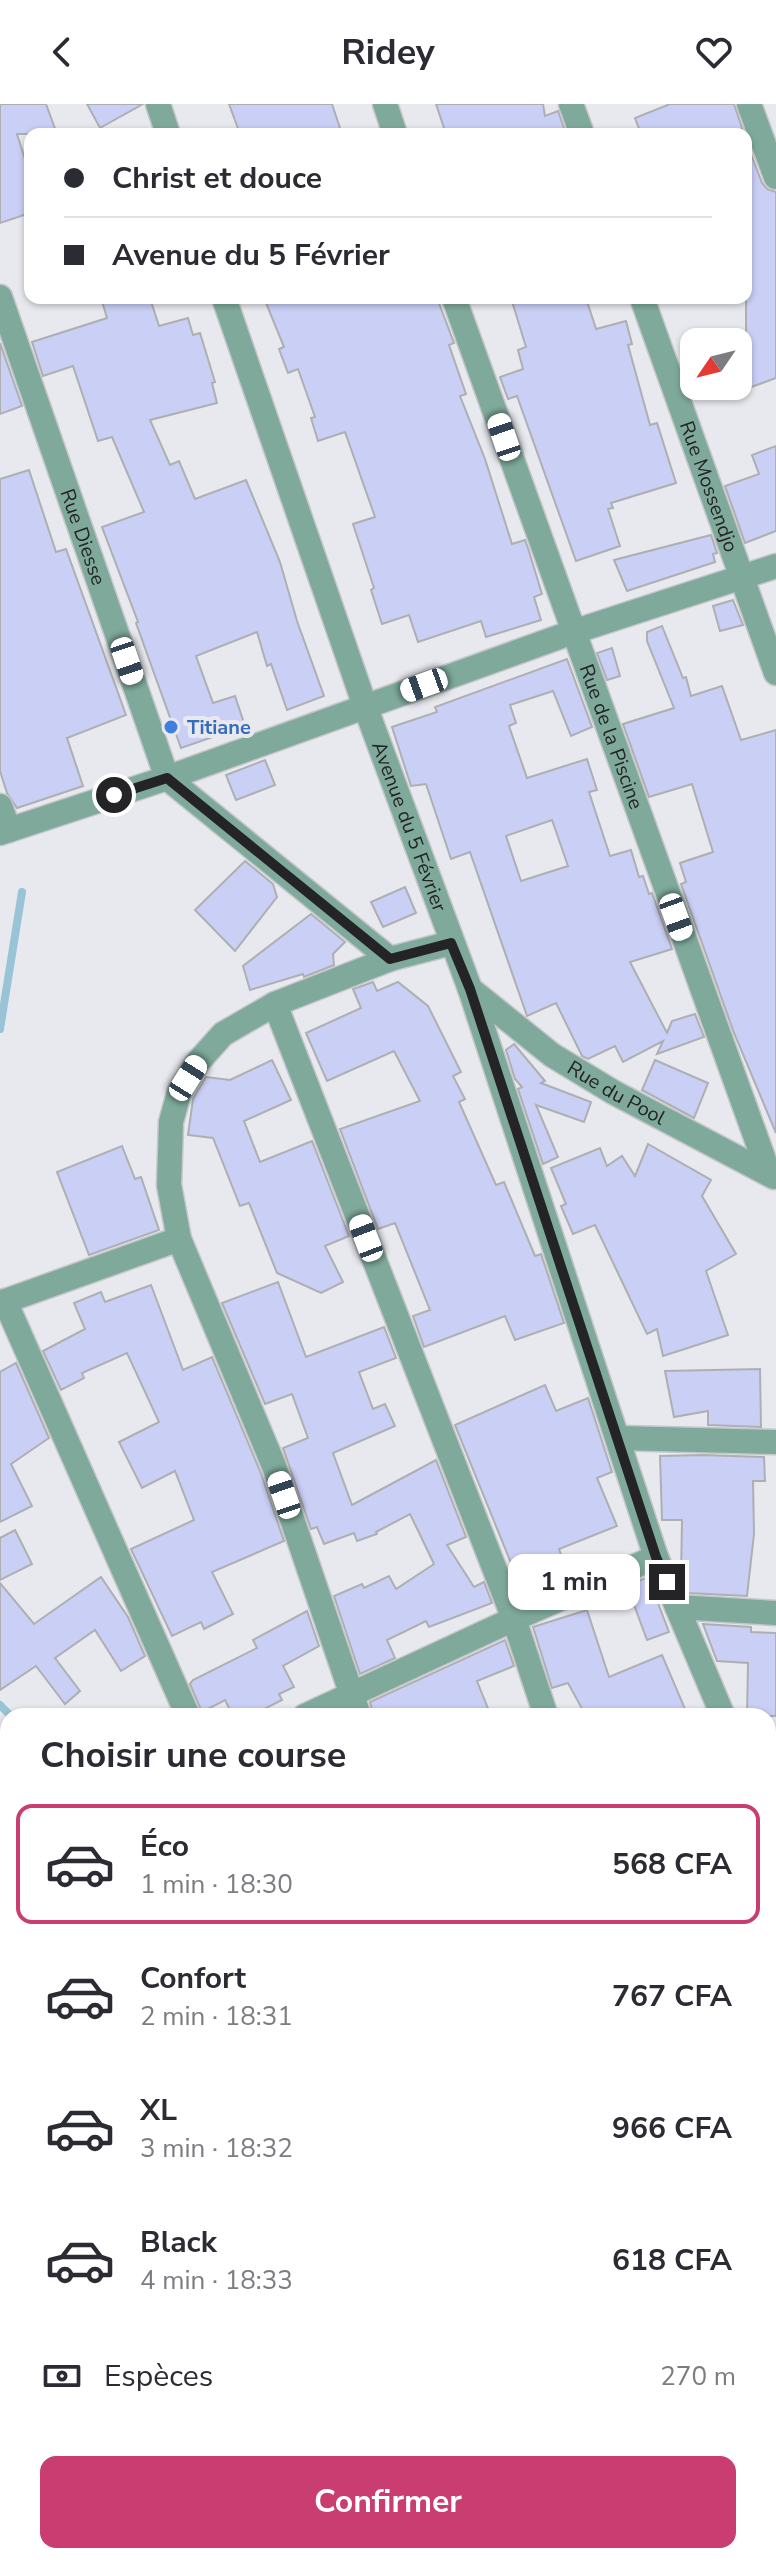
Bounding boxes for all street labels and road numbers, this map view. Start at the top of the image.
street label: Rue Mossendjo [673,417,745,556]
street label: Rue Diesse [54,485,113,589]
street label: Rue de la Piscine [573,660,650,813]
street label: Avenue du 5 Février [366,737,454,915]
street label: Rue du Pool [562,1054,670,1131]

